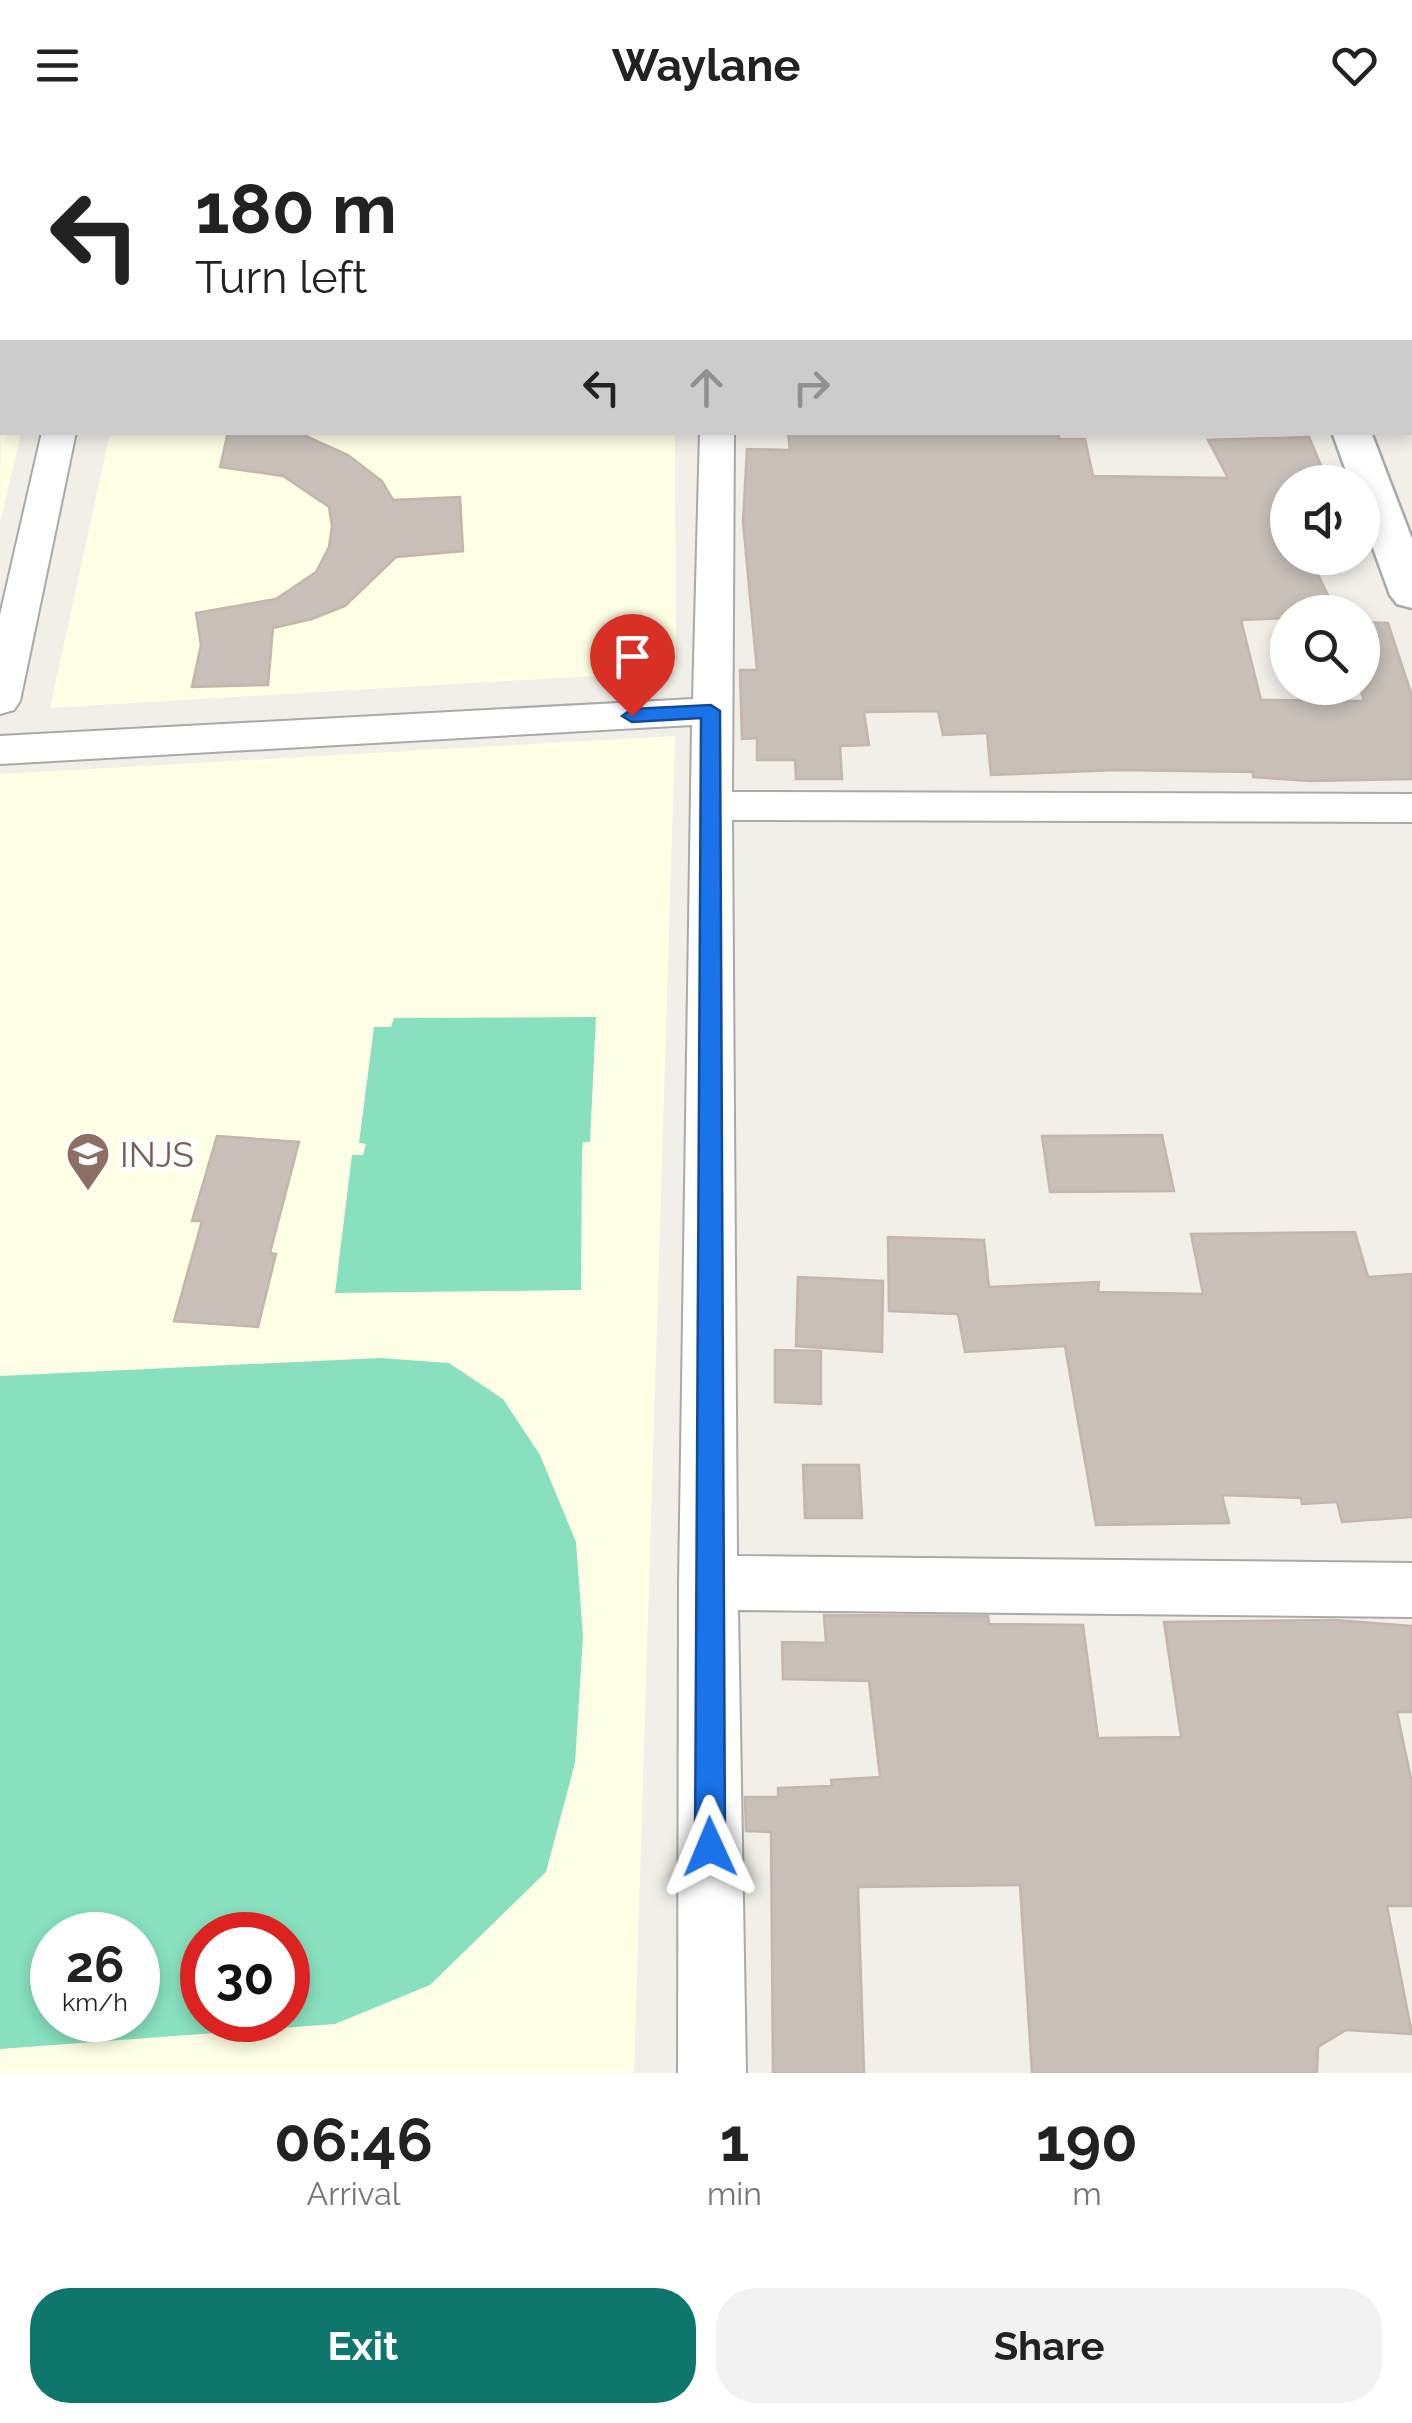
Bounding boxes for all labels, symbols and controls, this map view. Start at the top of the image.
icon: menu [30,38,85,93]
icon: heart [1327,38,1382,93]
text: Waylane [612,39,800,92]
text: 180 m [195,167,397,249]
icon: left [30,170,160,300]
text: Turn left [195,251,367,304]
icon: left [574,360,629,415]
icon: ahead [679,360,734,415]
icon: right [784,360,839,415]
map controls [1270,465,1380,705]
button: sound [1270,465,1380,575]
button: search [1270,595,1380,705]
pin [590,614,675,717]
icon: arrive [605,629,660,684]
school or university icon: INJS [65,1131,111,1192]
place label: INJS [120,1134,194,1175]
position arrow [658,1795,762,1899]
speed limit sign: 30 [180,1912,310,2042]
text: 26 [66,1935,124,1994]
text: km/h [62,1987,128,2017]
text: 06:46 [274,2105,433,2175]
text: 1 [720,2105,749,2175]
text: 190 [1036,2105,1138,2175]
text: Arrival [307,2175,400,2212]
text: min [707,2175,762,2212]
text: m [1072,2175,1102,2212]
button: Exit [30,2288,696,2403]
button: Share [716,2288,1382,2403]

